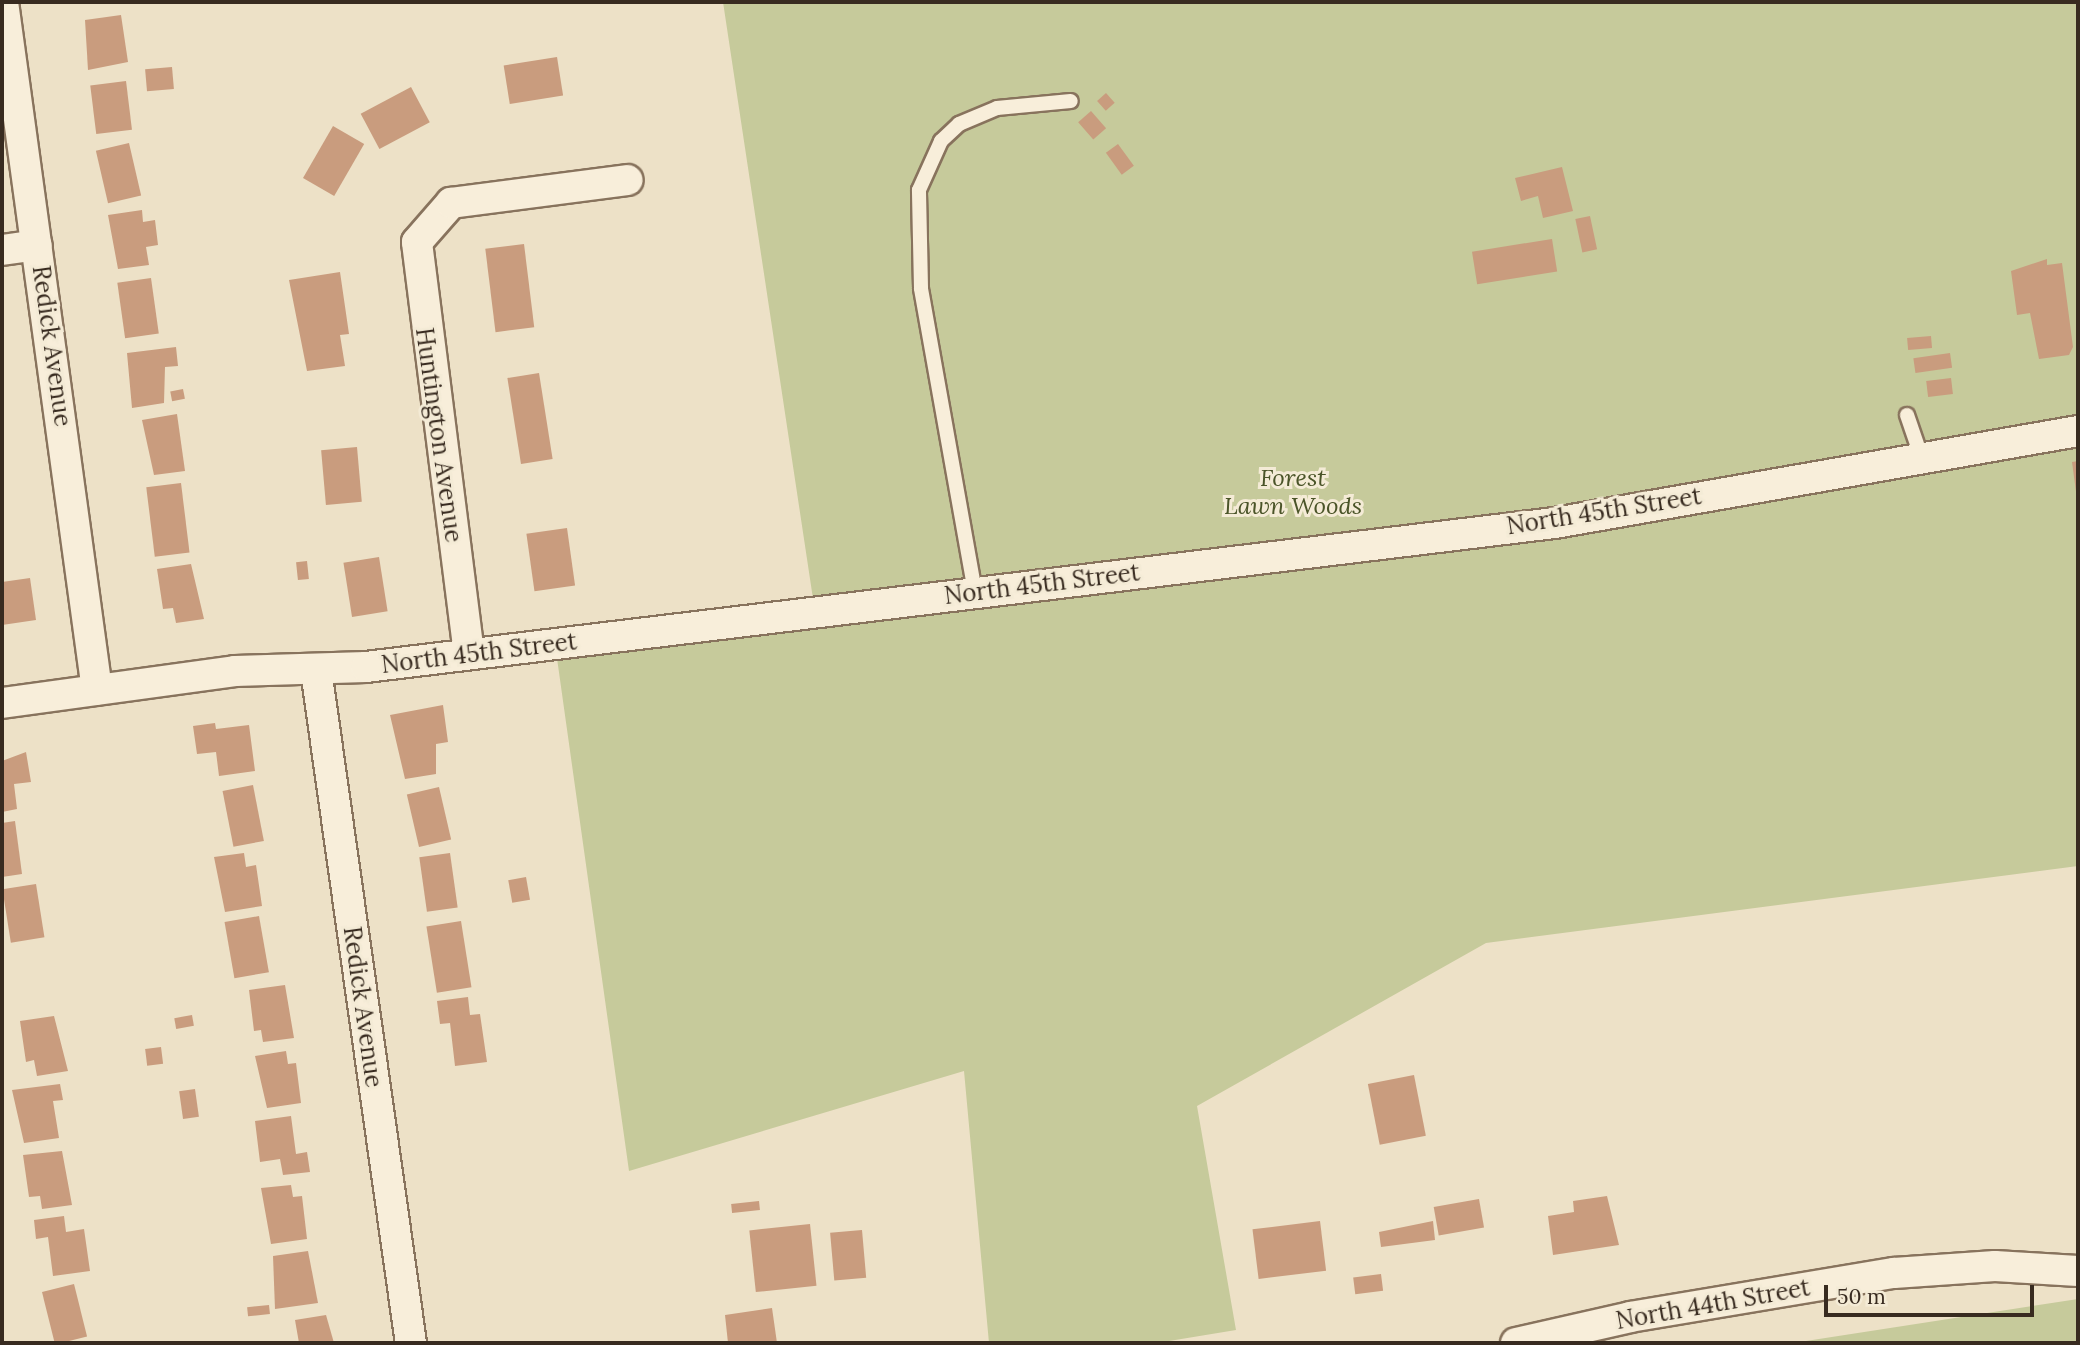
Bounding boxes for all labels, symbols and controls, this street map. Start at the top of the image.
street label: Redick Avenue [26,264,78,428]
street label: Huntington Avenue [410,326,468,544]
park label: Forest Lawn Woods [1224,464,1362,520]
street label: North 45th Street [1505,481,1703,541]
street label: North 45th Street [943,558,1141,610]
street label: North 45th Street [380,627,578,679]
street label: Redick Avenue [337,925,389,1089]
scale bar [1828,1272,2038,1316]
street label: North 44th Street [1614,1273,1812,1335]
text: 50 m [1837,1283,1886,1310]

